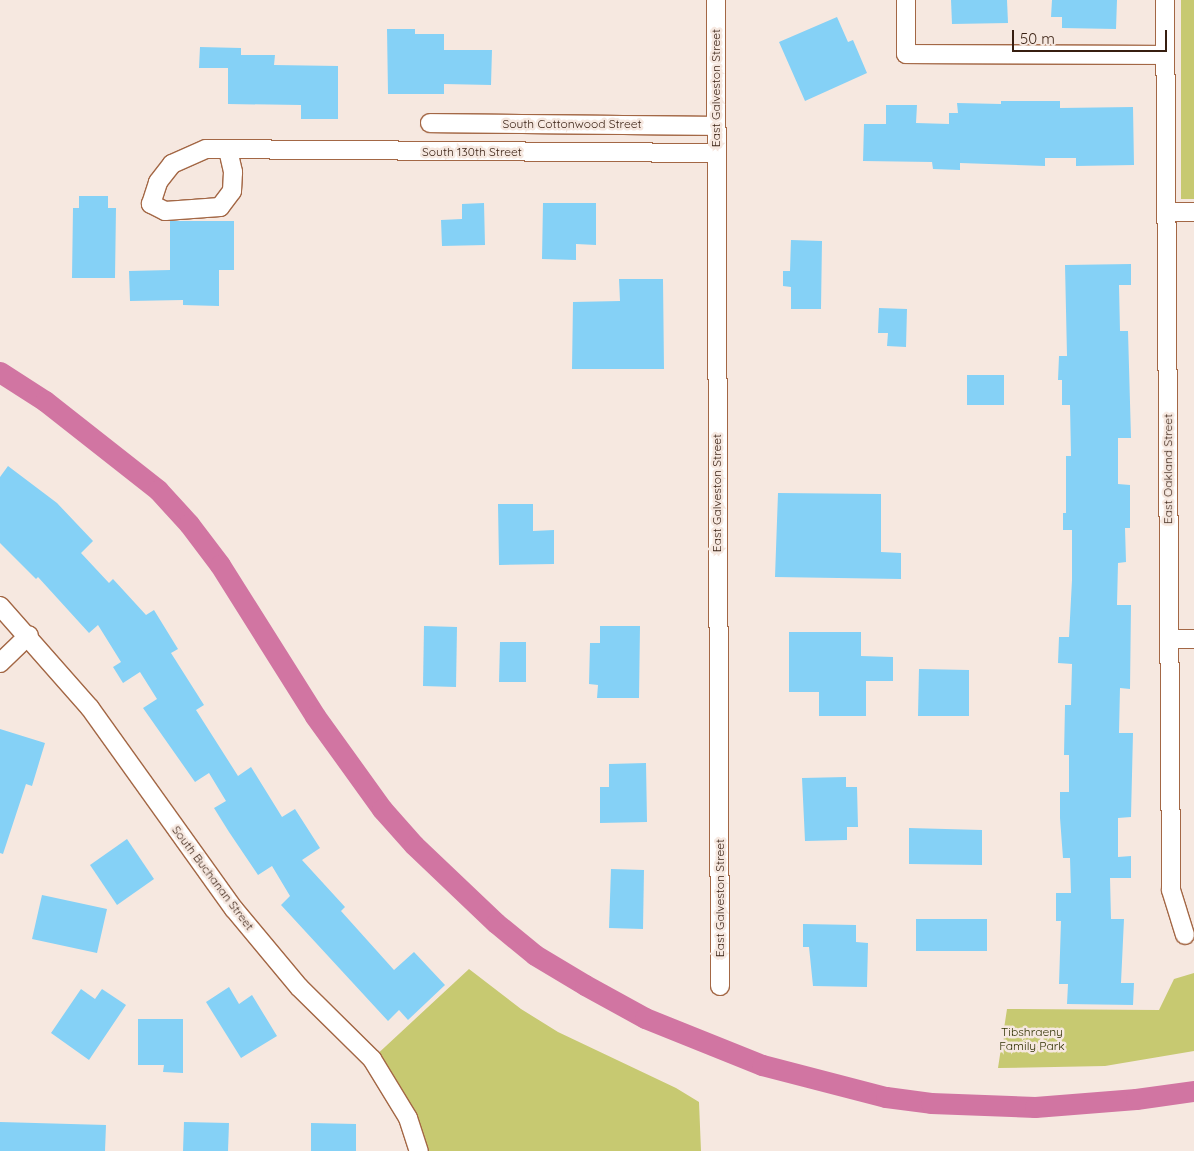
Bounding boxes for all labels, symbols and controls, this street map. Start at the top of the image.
scale bar [1014,20,1169,52]
street label: East Galveston Street [709,29,723,147]
text: 50 m [1020,29,1055,48]
street label: South Cottonwood Street [502,117,642,131]
street label: South 130th Street [422,145,522,159]
street label: East Oakland Street [1161,414,1175,524]
street label: East Galveston Street [710,434,724,552]
street label: South Buchanan Street [169,823,257,933]
street label: East Galveston Street [713,839,727,957]
park label: Tibshraeny Family Park [999,1025,1065,1053]

